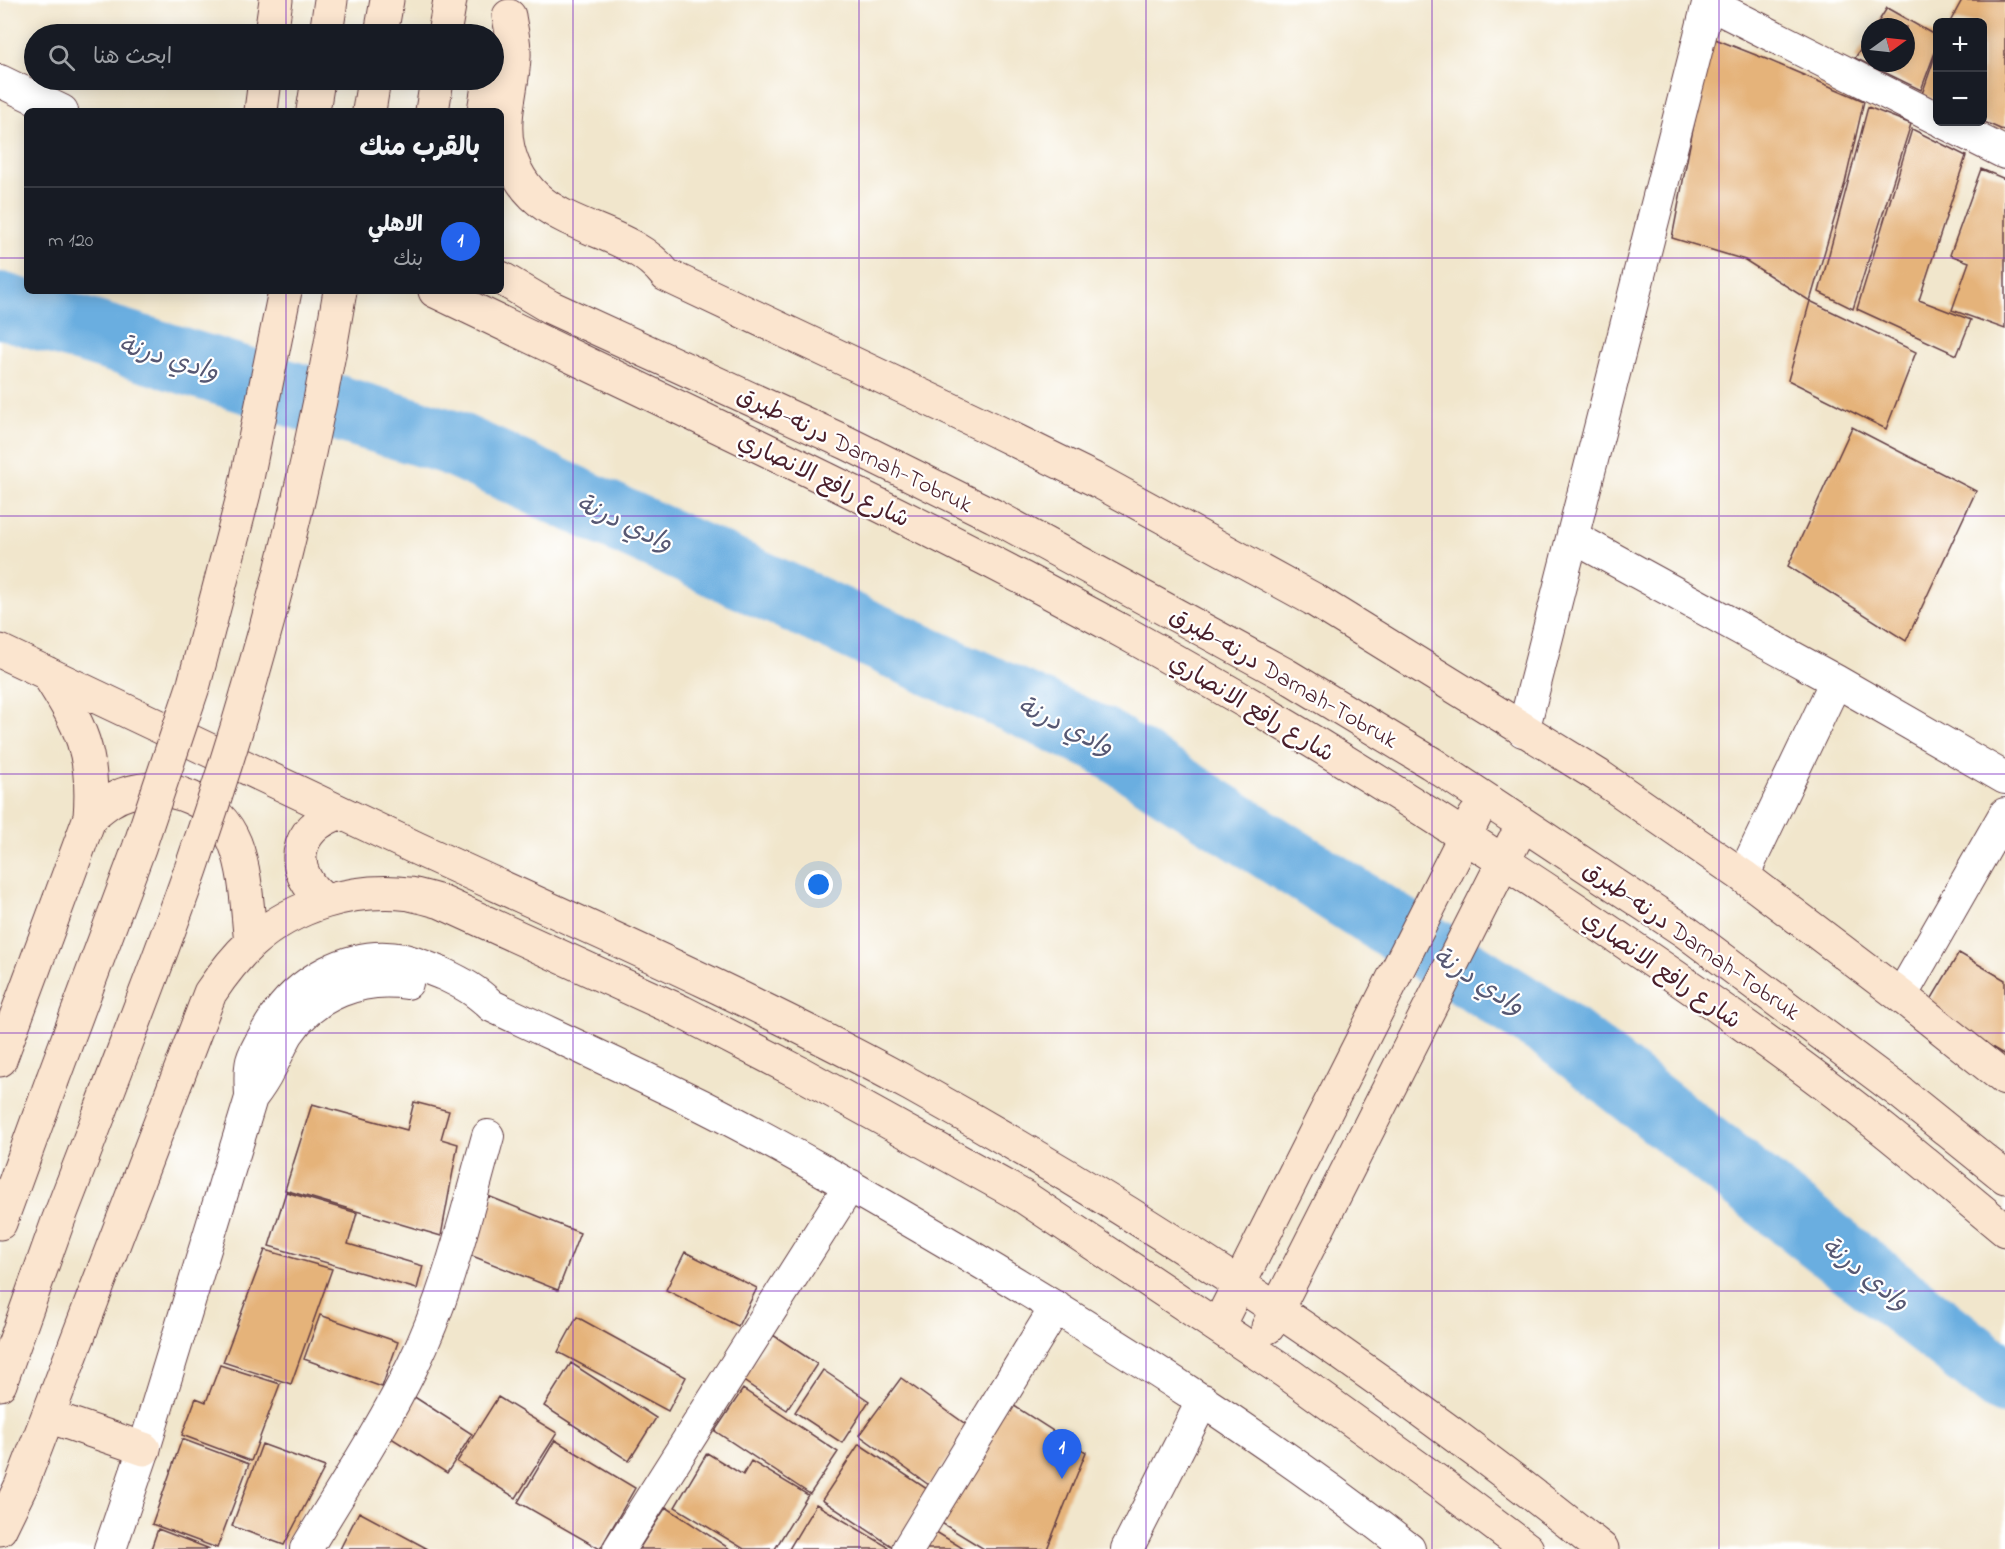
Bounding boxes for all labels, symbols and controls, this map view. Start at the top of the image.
north arrow [1861,18,1915,72]
map controls [1933,18,1987,126]
button: + [1933,18,1987,72]
search box [24,24,504,90]
icon: search [45,41,78,74]
text: ابحث هنا [93,42,172,74]
button: − [1933,72,1987,126]
text: بالقرب منك [359,130,480,168]
text: الاهلي [368,210,423,242]
text: 120 m [48,227,93,256]
text: 1 [457,227,464,256]
text: بنك [393,246,423,275]
water label: وادي درنة [114,327,223,393]
street label: درنه-طبرق Darnah-Tobruk [730,379,978,524]
street label: شارع رافع الانصاري [731,424,915,538]
water label: وادي درنة [569,486,678,564]
street label: درنه-طبرق Darnah-Tobruk [1162,599,1404,759]
street label: شارع رافع الانصاري [1161,646,1340,772]
water label: وادي درنة [1010,688,1119,767]
street label: درنه-طبرق Darnah-Tobruk [1575,854,1807,1031]
your location [804,870,833,899]
street label: شارع رافع الانصاري [1574,903,1747,1039]
water label: وادي درنة [1424,939,1531,1026]
water label: وادي درنة [1812,1229,1916,1322]
pin: 1 [1042,1430,1082,1479]

